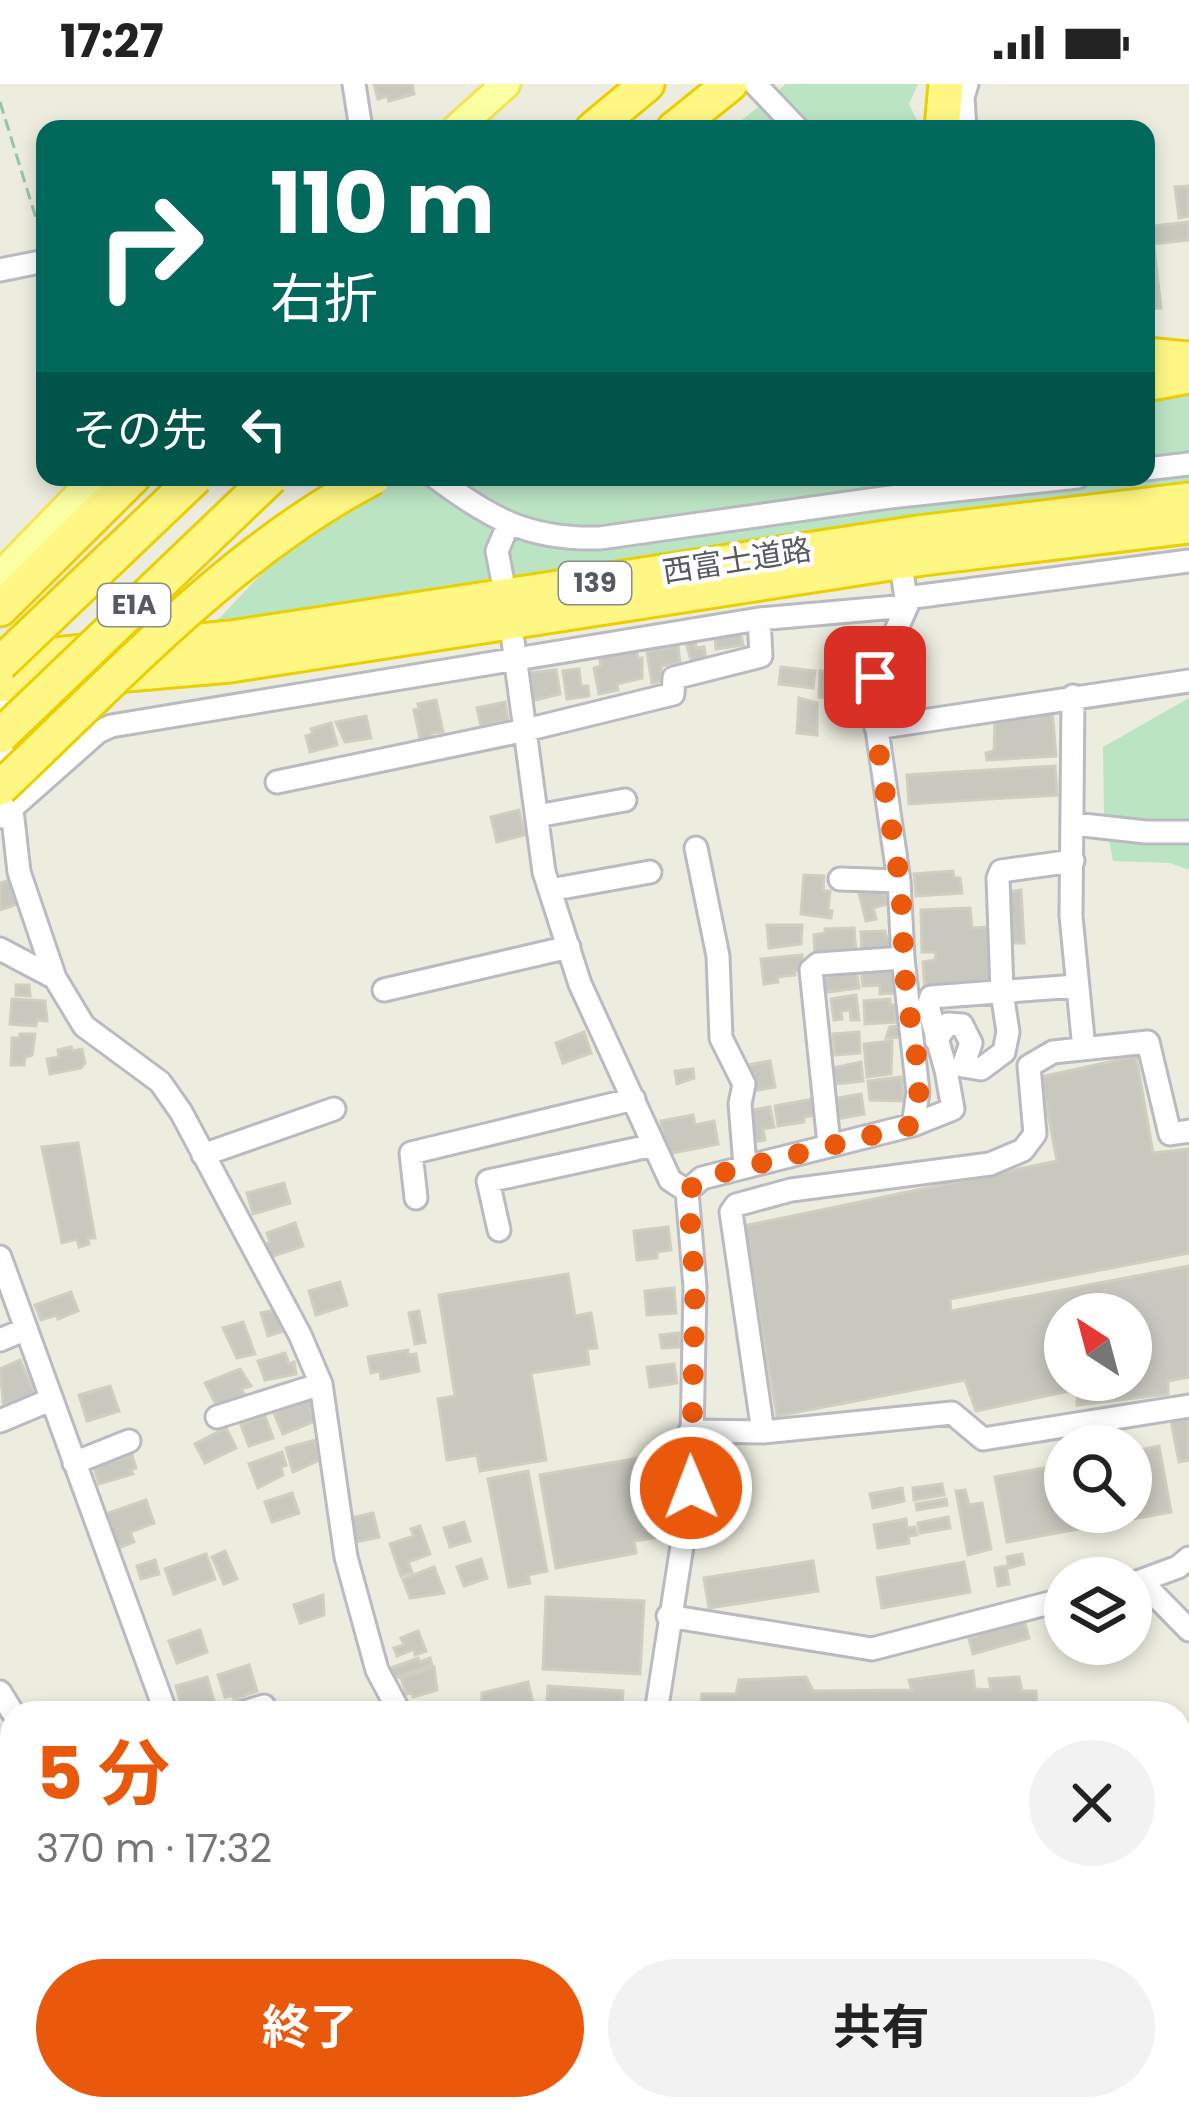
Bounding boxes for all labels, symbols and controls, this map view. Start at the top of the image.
text: 17:27 [60,10,164,73]
text: 110 m [270,145,495,262]
icon: right [72,168,228,324]
text: 右折 [270,261,378,337]
icon: left [231,396,297,462]
text: その先 [72,399,207,462]
street label: 西富士道路 [659,528,814,593]
road number: 139 [559,562,631,604]
road number: E1A [98,584,170,626]
pin [824,626,926,728]
icon: arrive [842,644,908,710]
north arrow [1044,1293,1152,1401]
map controls [1044,1293,1152,1665]
position arrow [628,1425,754,1551]
button: search [1044,1425,1152,1533]
button: layers [1044,1557,1152,1665]
text: 5 分 [36,1723,170,1824]
button: close [1029,1740,1155,1866]
text: 370 m · 17:32 [36,1821,272,1876]
button: 終了 [36,1959,584,2097]
button: 共有 [608,1959,1155,2097]

